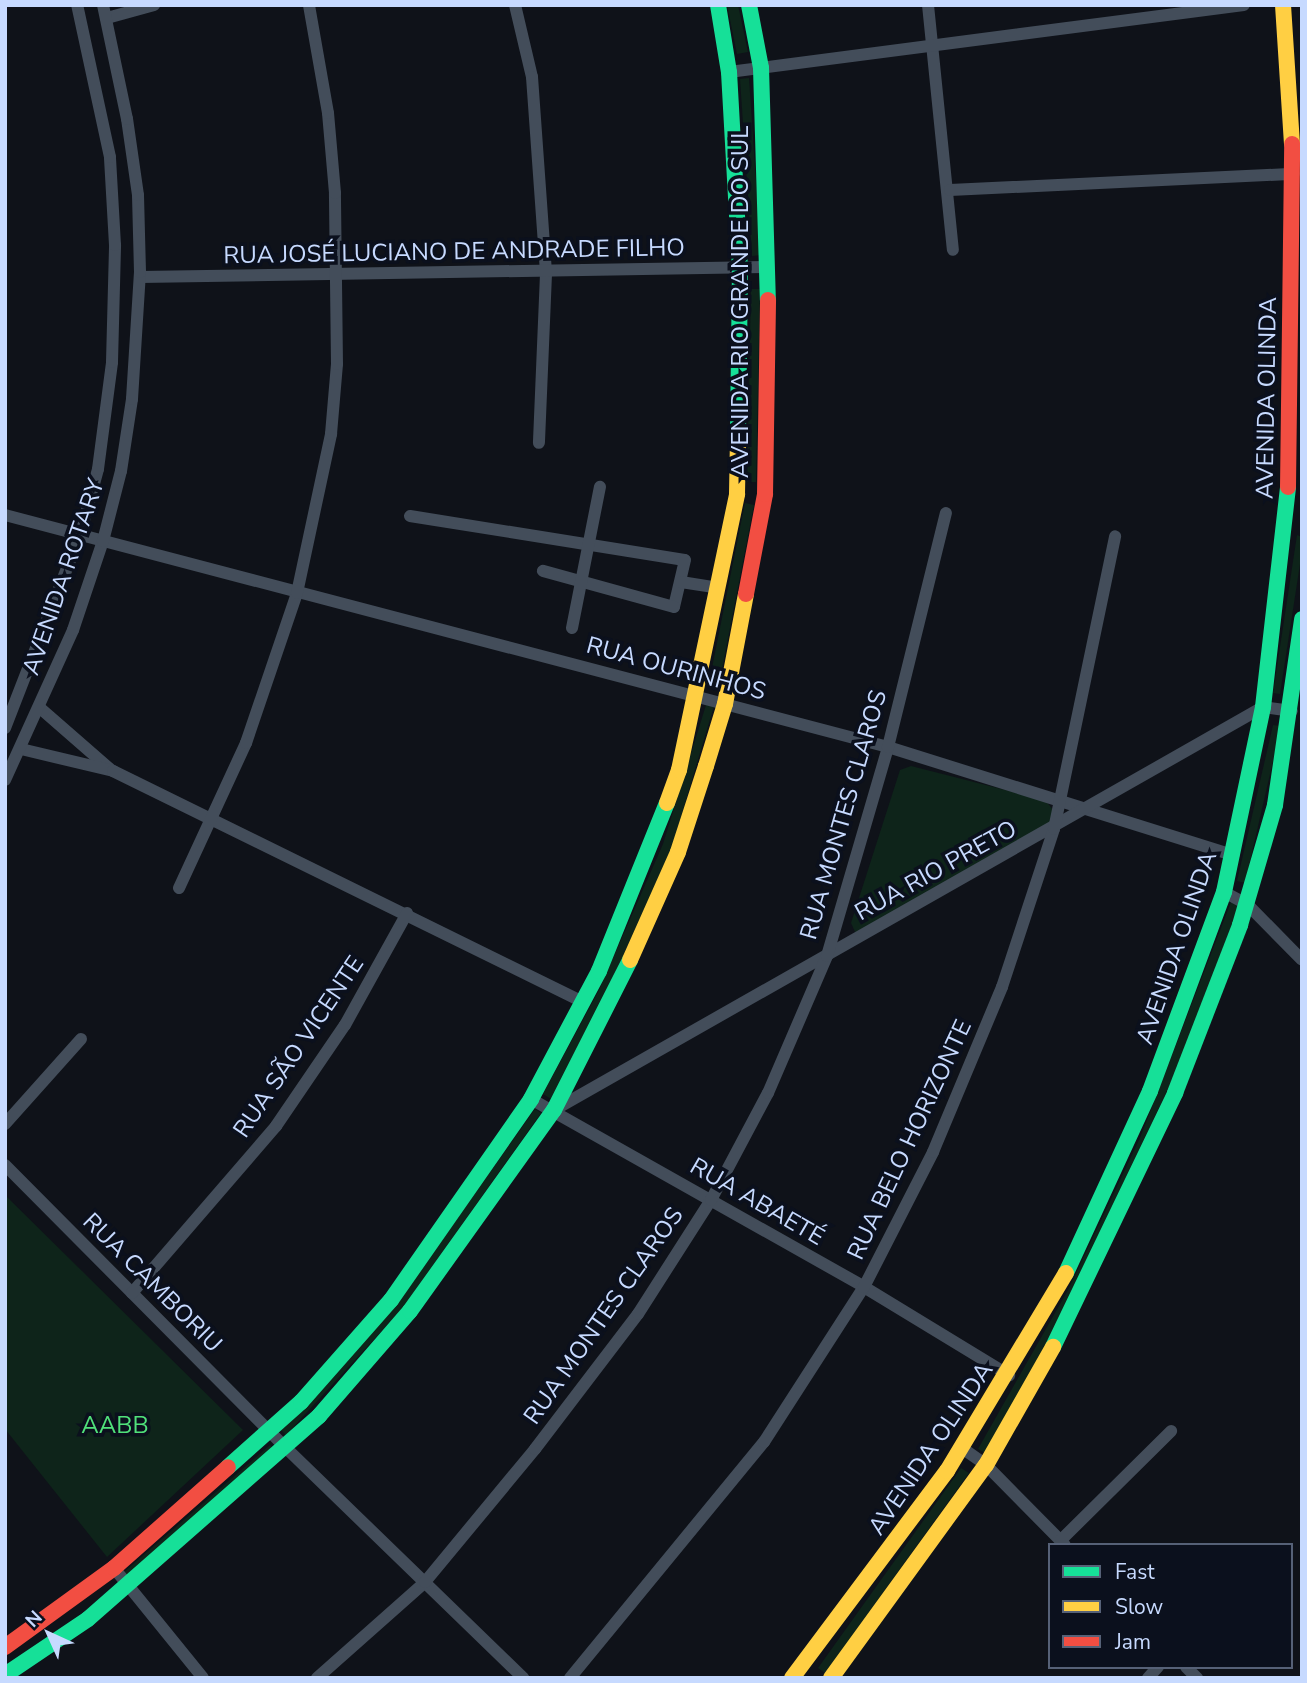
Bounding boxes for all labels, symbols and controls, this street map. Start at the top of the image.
street label: AVENIDA RIO GRANDE DO SUL [727,126,755,478]
street label: RUA JOSÉ LUCIANO DE ANDRADE FILHO [223,234,685,270]
street label: AVENIDA OLINDA [1251,297,1283,499]
street label: AVENIDA ROTARY [17,475,111,679]
street label: RUA OURINHOS [583,631,769,707]
street label: RUA MONTES CLAROS [795,687,893,943]
street label: RUA RIO PRETO [850,815,1022,927]
street label: AVENIDA OLINDA [1130,848,1224,1048]
street label: RUA SÃO VICENTE [228,951,370,1143]
street label: RUA BELO HORIZONTE [842,1016,978,1264]
street label: RUA ABAETÉ [685,1152,829,1252]
street label: RUA MONTES CLAROS [518,1202,690,1430]
street label: RUA CAMBORIU [76,1207,228,1359]
street label: AVENIDA OLINDA [863,1357,999,1541]
park label: AABB [81,1412,149,1440]
legend [1048,1543,1293,1669]
text: Fast [1115,1558,1155,1586]
text: Slow [1115,1593,1163,1621]
north arrow [14,1599,84,1669]
text: N [20,1605,48,1633]
text: Jam [1115,1628,1151,1656]

